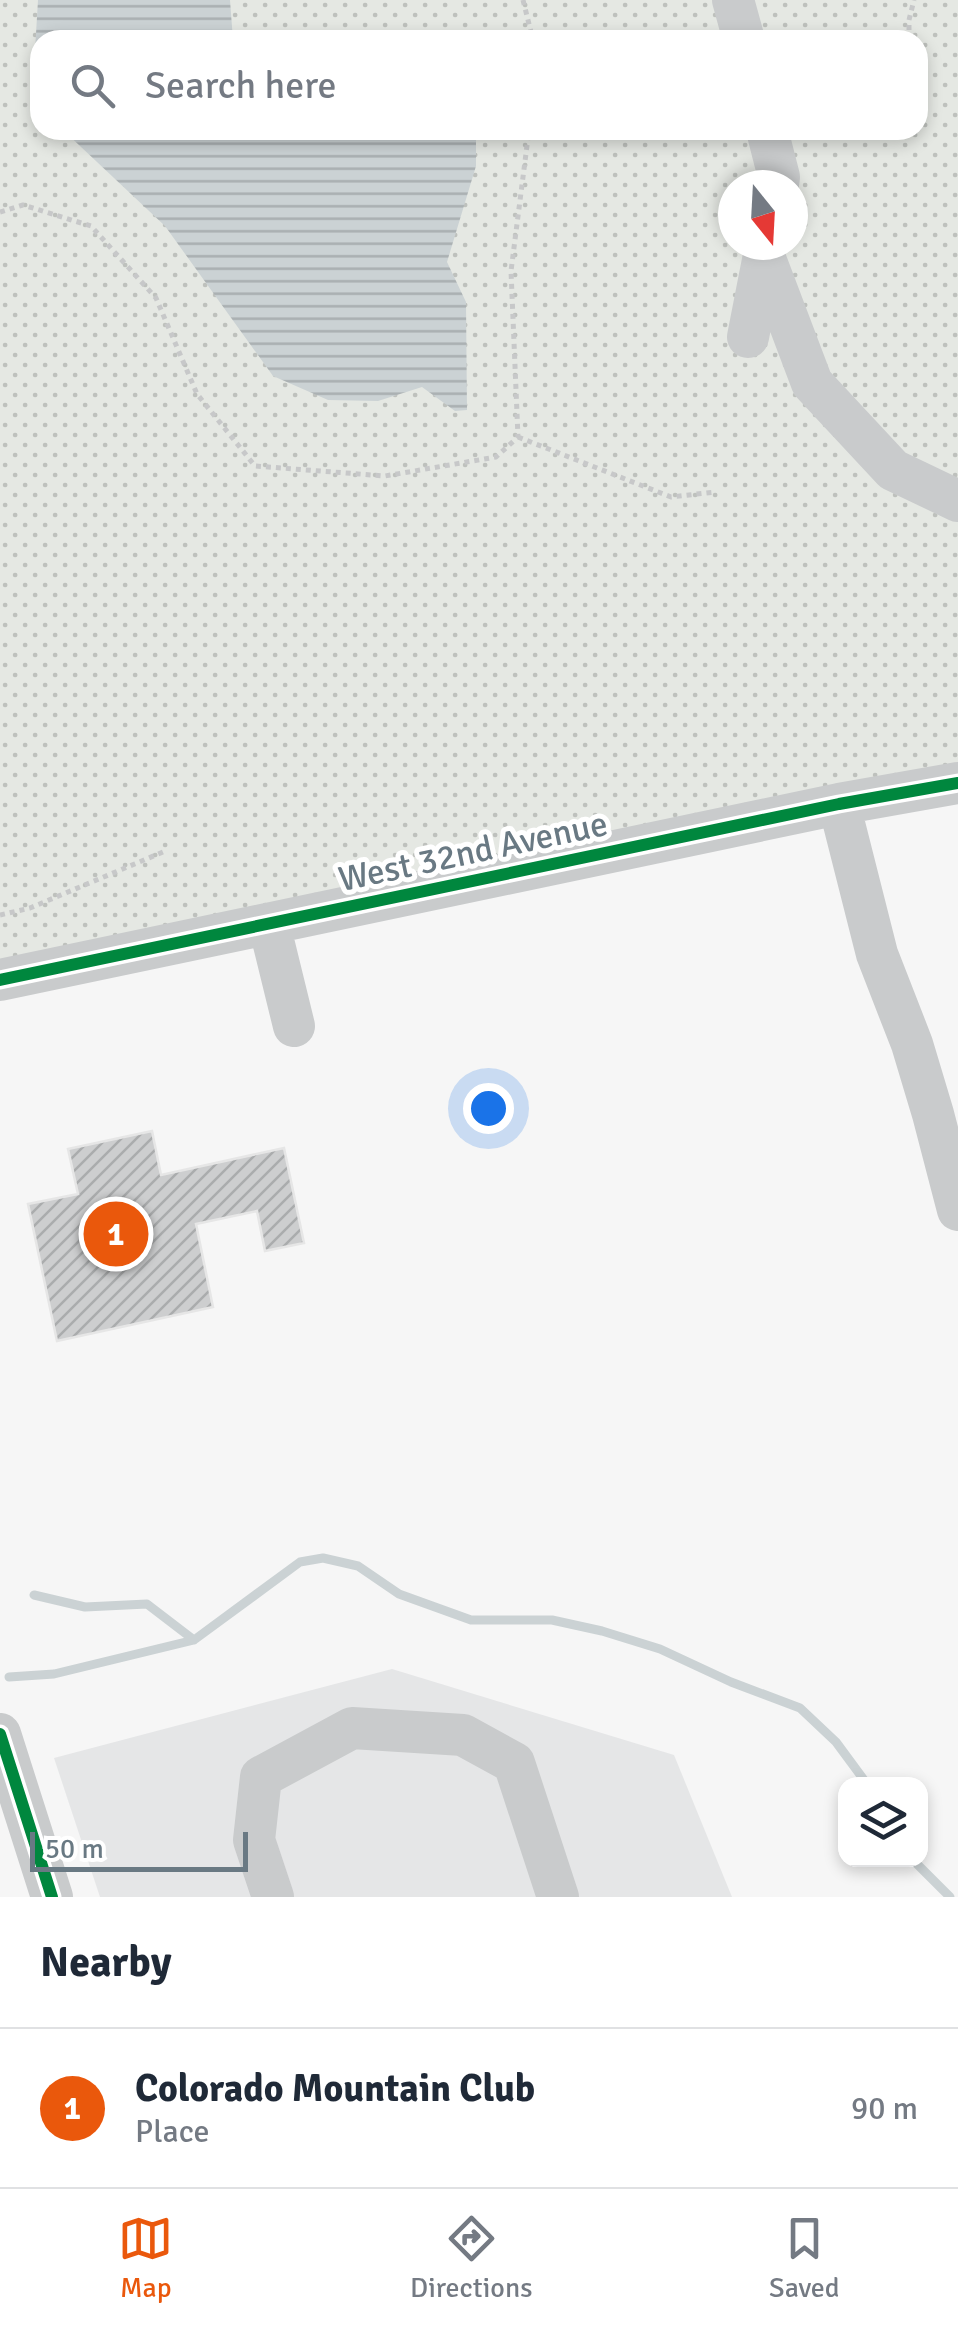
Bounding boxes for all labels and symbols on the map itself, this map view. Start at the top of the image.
north arrow [718,170,808,260]
street label: West 32nd Avenue [335,802,611,901]
your location [463,1083,514,1134]
pin: 1 [84,1196,148,1272]
scale bar [30,1827,248,1872]

